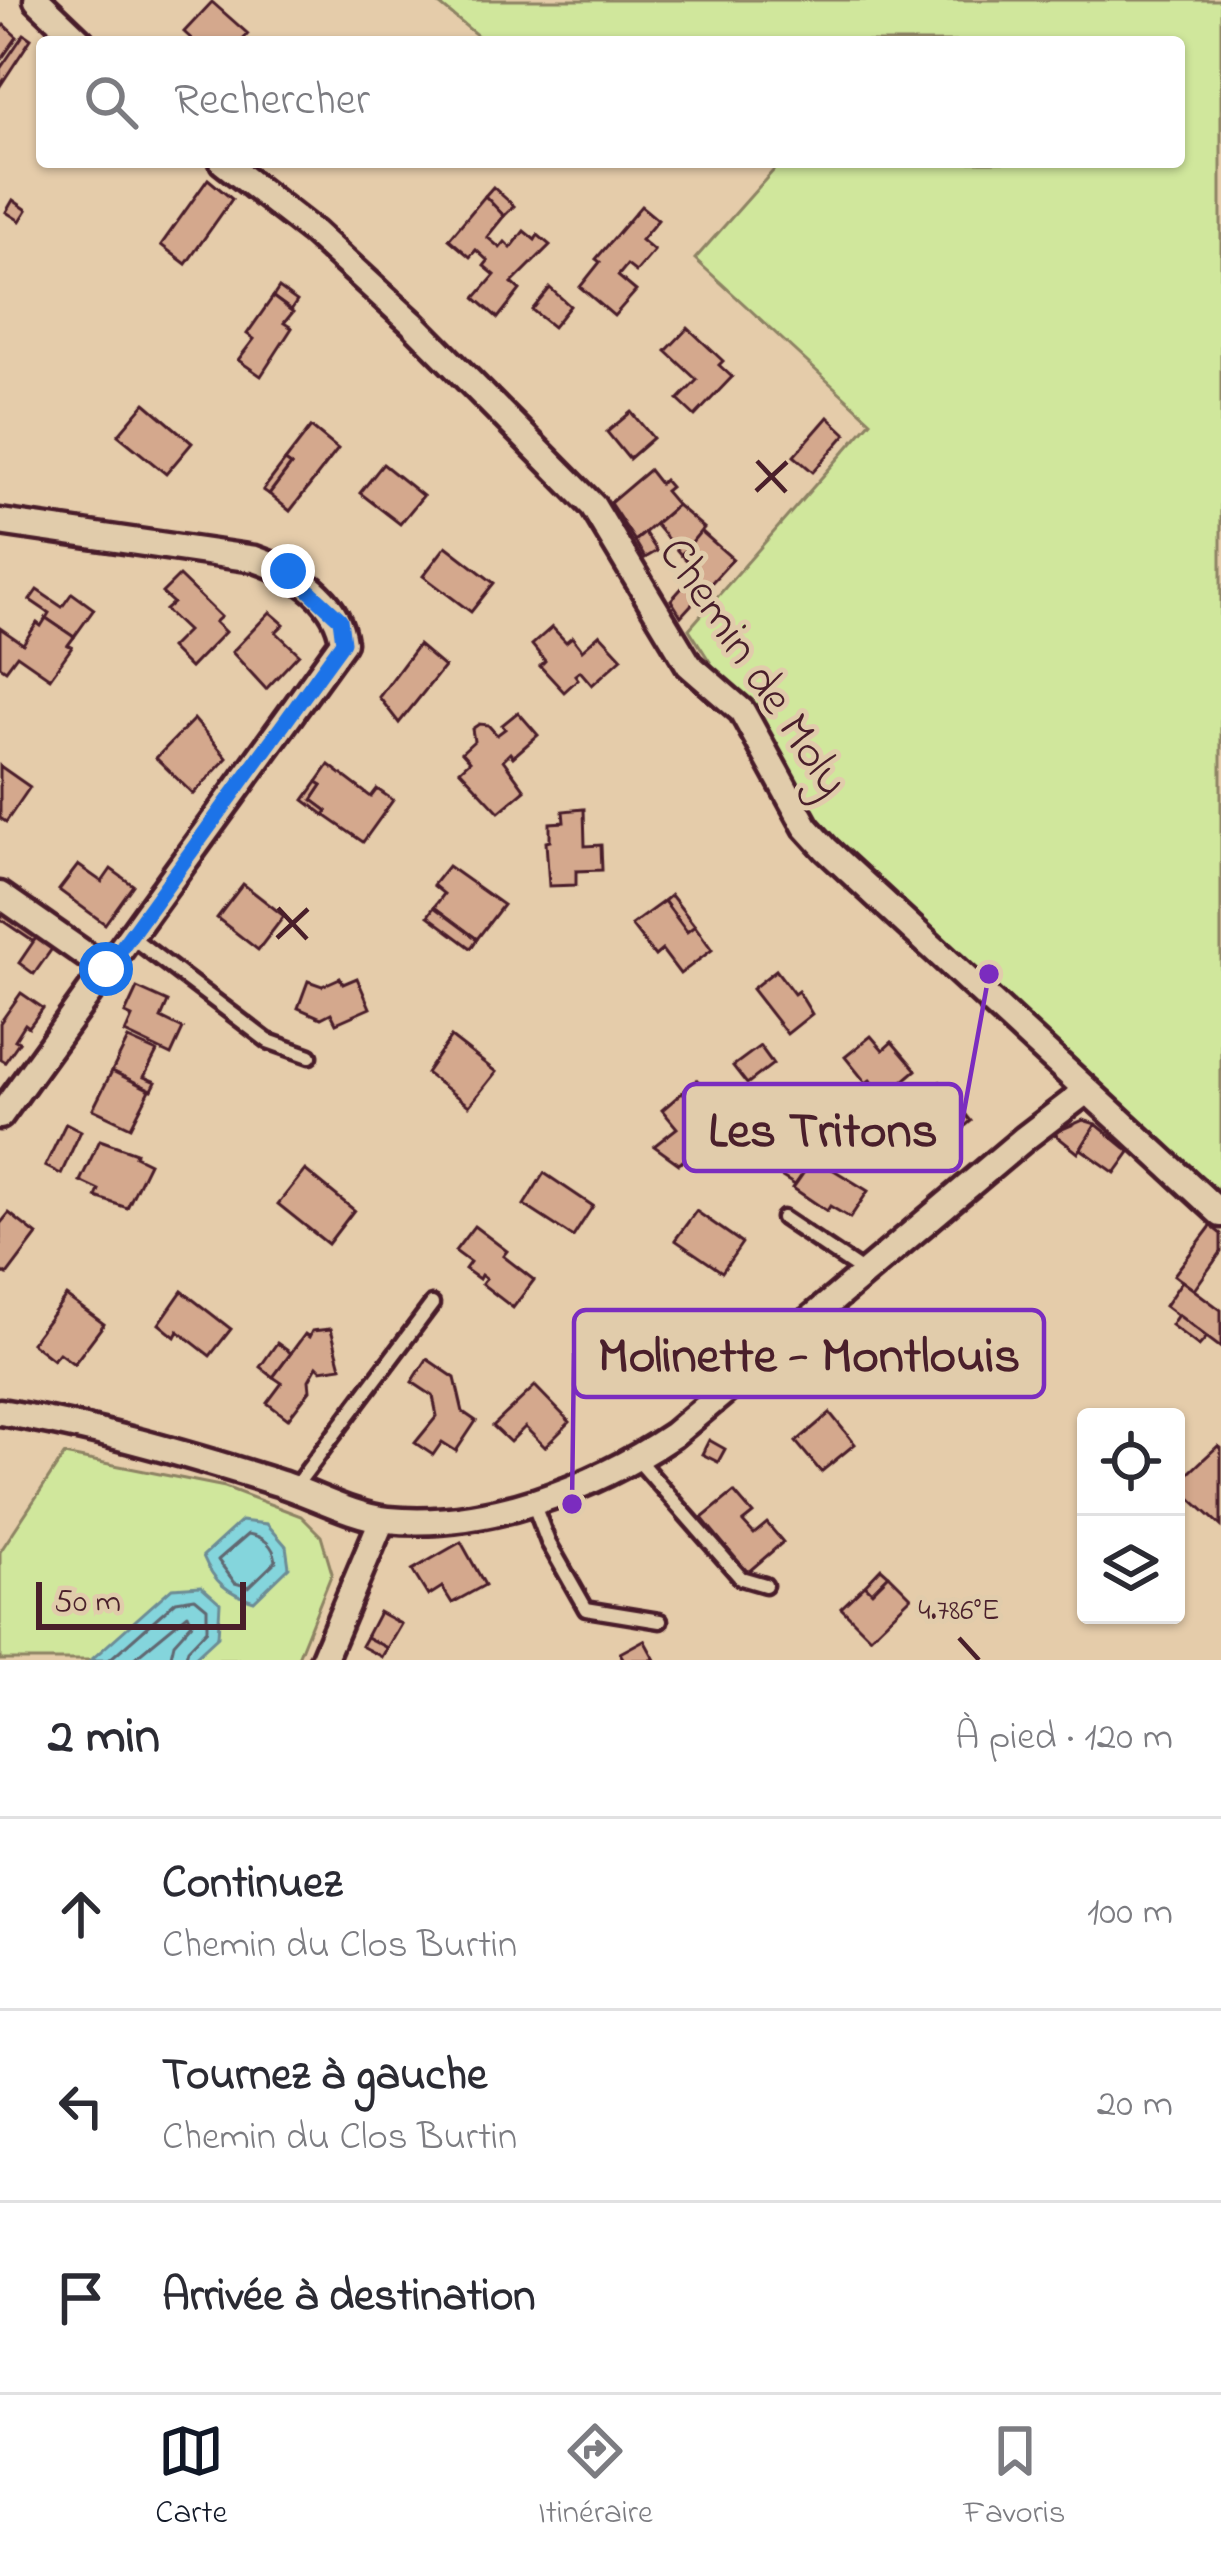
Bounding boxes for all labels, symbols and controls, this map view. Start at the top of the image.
search box [36,36,1185,168]
icon: search [78,69,144,135]
text: Rechercher [174,69,370,135]
street label: Chemin de Moly [639,524,865,812]
route end [261,544,315,598]
route start [79,942,133,996]
callout: Les Tritons [684,1084,961,1171]
text: Les Tritons [708,1096,938,1171]
callout: Molinette - Montlouis [574,1310,1044,1397]
text: Molinette - Montlouis [598,1321,1020,1396]
map controls [1077,1408,1185,1624]
button: locate [1077,1408,1185,1516]
button: layers [1077,1516,1185,1624]
scale bar [36,1576,246,1629]
text: 50 m [54,1579,121,1627]
text: 4.786°E [918,1590,1000,1634]
text: 2 min [48,1701,160,1776]
text: À pied · 120 m [955,1710,1173,1767]
text: Continuez [162,1852,342,1918]
icon: ahead [48,1881,114,1947]
text: 100 m [1087,1885,1173,1942]
text: Chemin du Clos Burtin [162,1918,517,1975]
text: Tournez à gauche [162,2044,487,2110]
icon: left [48,2073,114,2139]
text: 20 m [1097,2077,1173,2134]
text: Chemin du Clos Burtin [162,2110,517,2167]
icon: arrive [48,2265,114,2331]
text: Arrivée à destination [162,2265,536,2331]
tab: Carte [155,2418,227,2538]
tab: Itinéraire [538,2418,653,2538]
tab: Favoris [964,2418,1066,2538]

